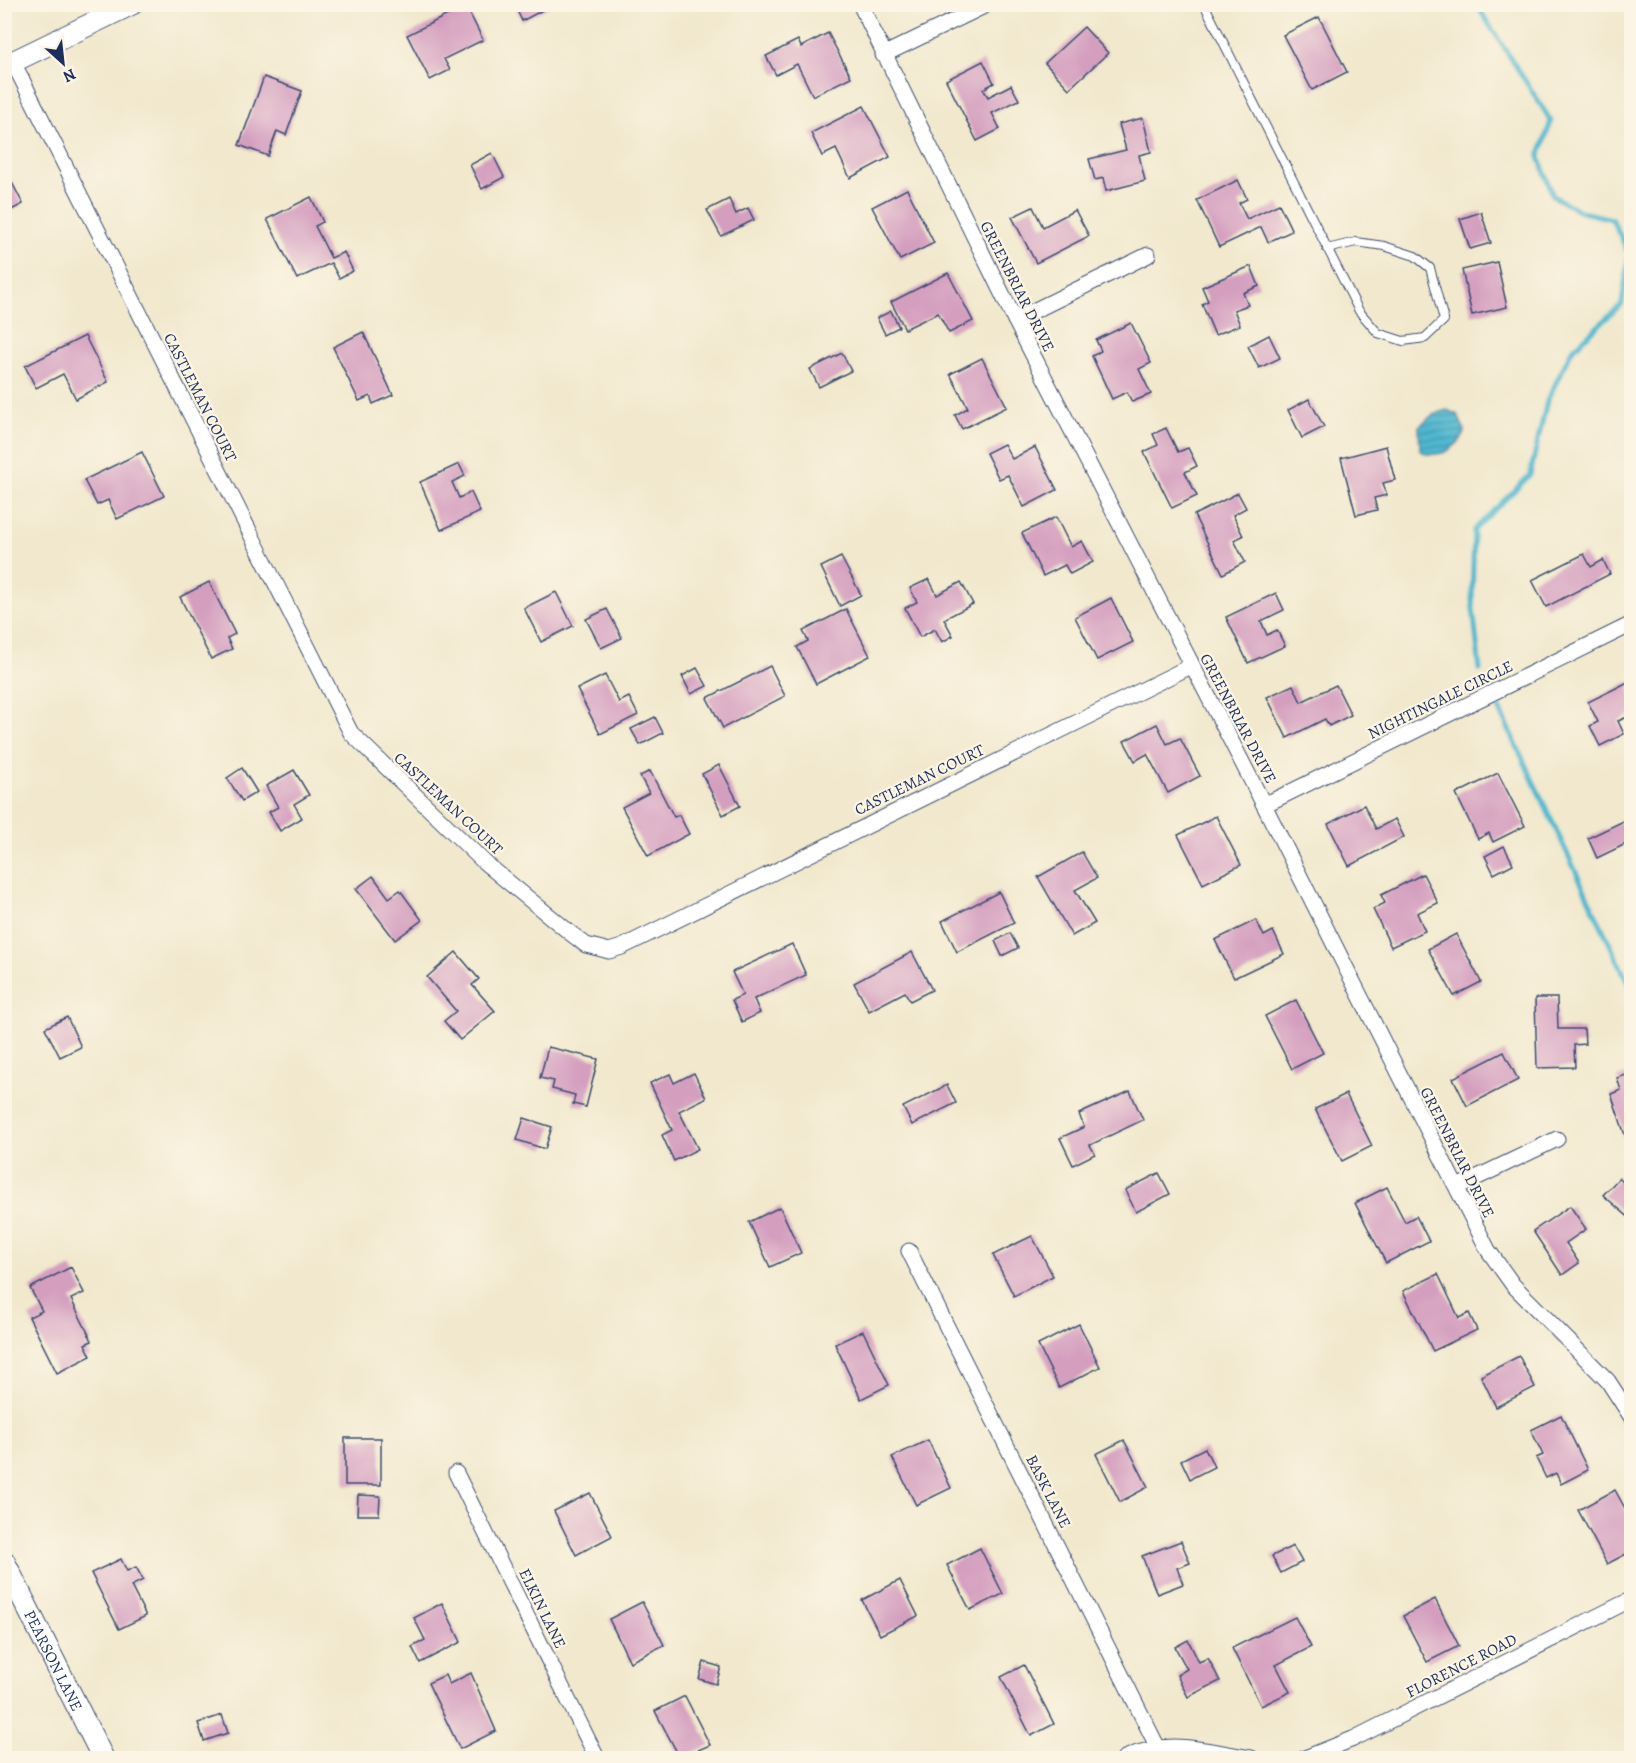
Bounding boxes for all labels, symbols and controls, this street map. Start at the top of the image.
north arrow [33,33,93,93]
text: N [59,63,80,88]
street label: GREENBRIAR DRIVE [975,217,1060,356]
street label: CASTLEMAN COURT [158,329,242,466]
street label: GREENBRIAR DRIVE [1195,650,1282,787]
street label: NIGHTINGALE CIRCLE [1364,655,1517,745]
street label: CASTLEMAN COURT [851,739,988,821]
street label: CASTLEMAN COURT [389,747,508,860]
street label: GREENBRIAR DRIVE [1415,1083,1500,1222]
street label: BASK LANE [1020,1451,1076,1532]
street label: ELKIN LANE [513,1565,571,1652]
street label: PEARSON LANE [18,1606,88,1715]
street label: FLORENCE ROAD [1402,1628,1521,1703]

